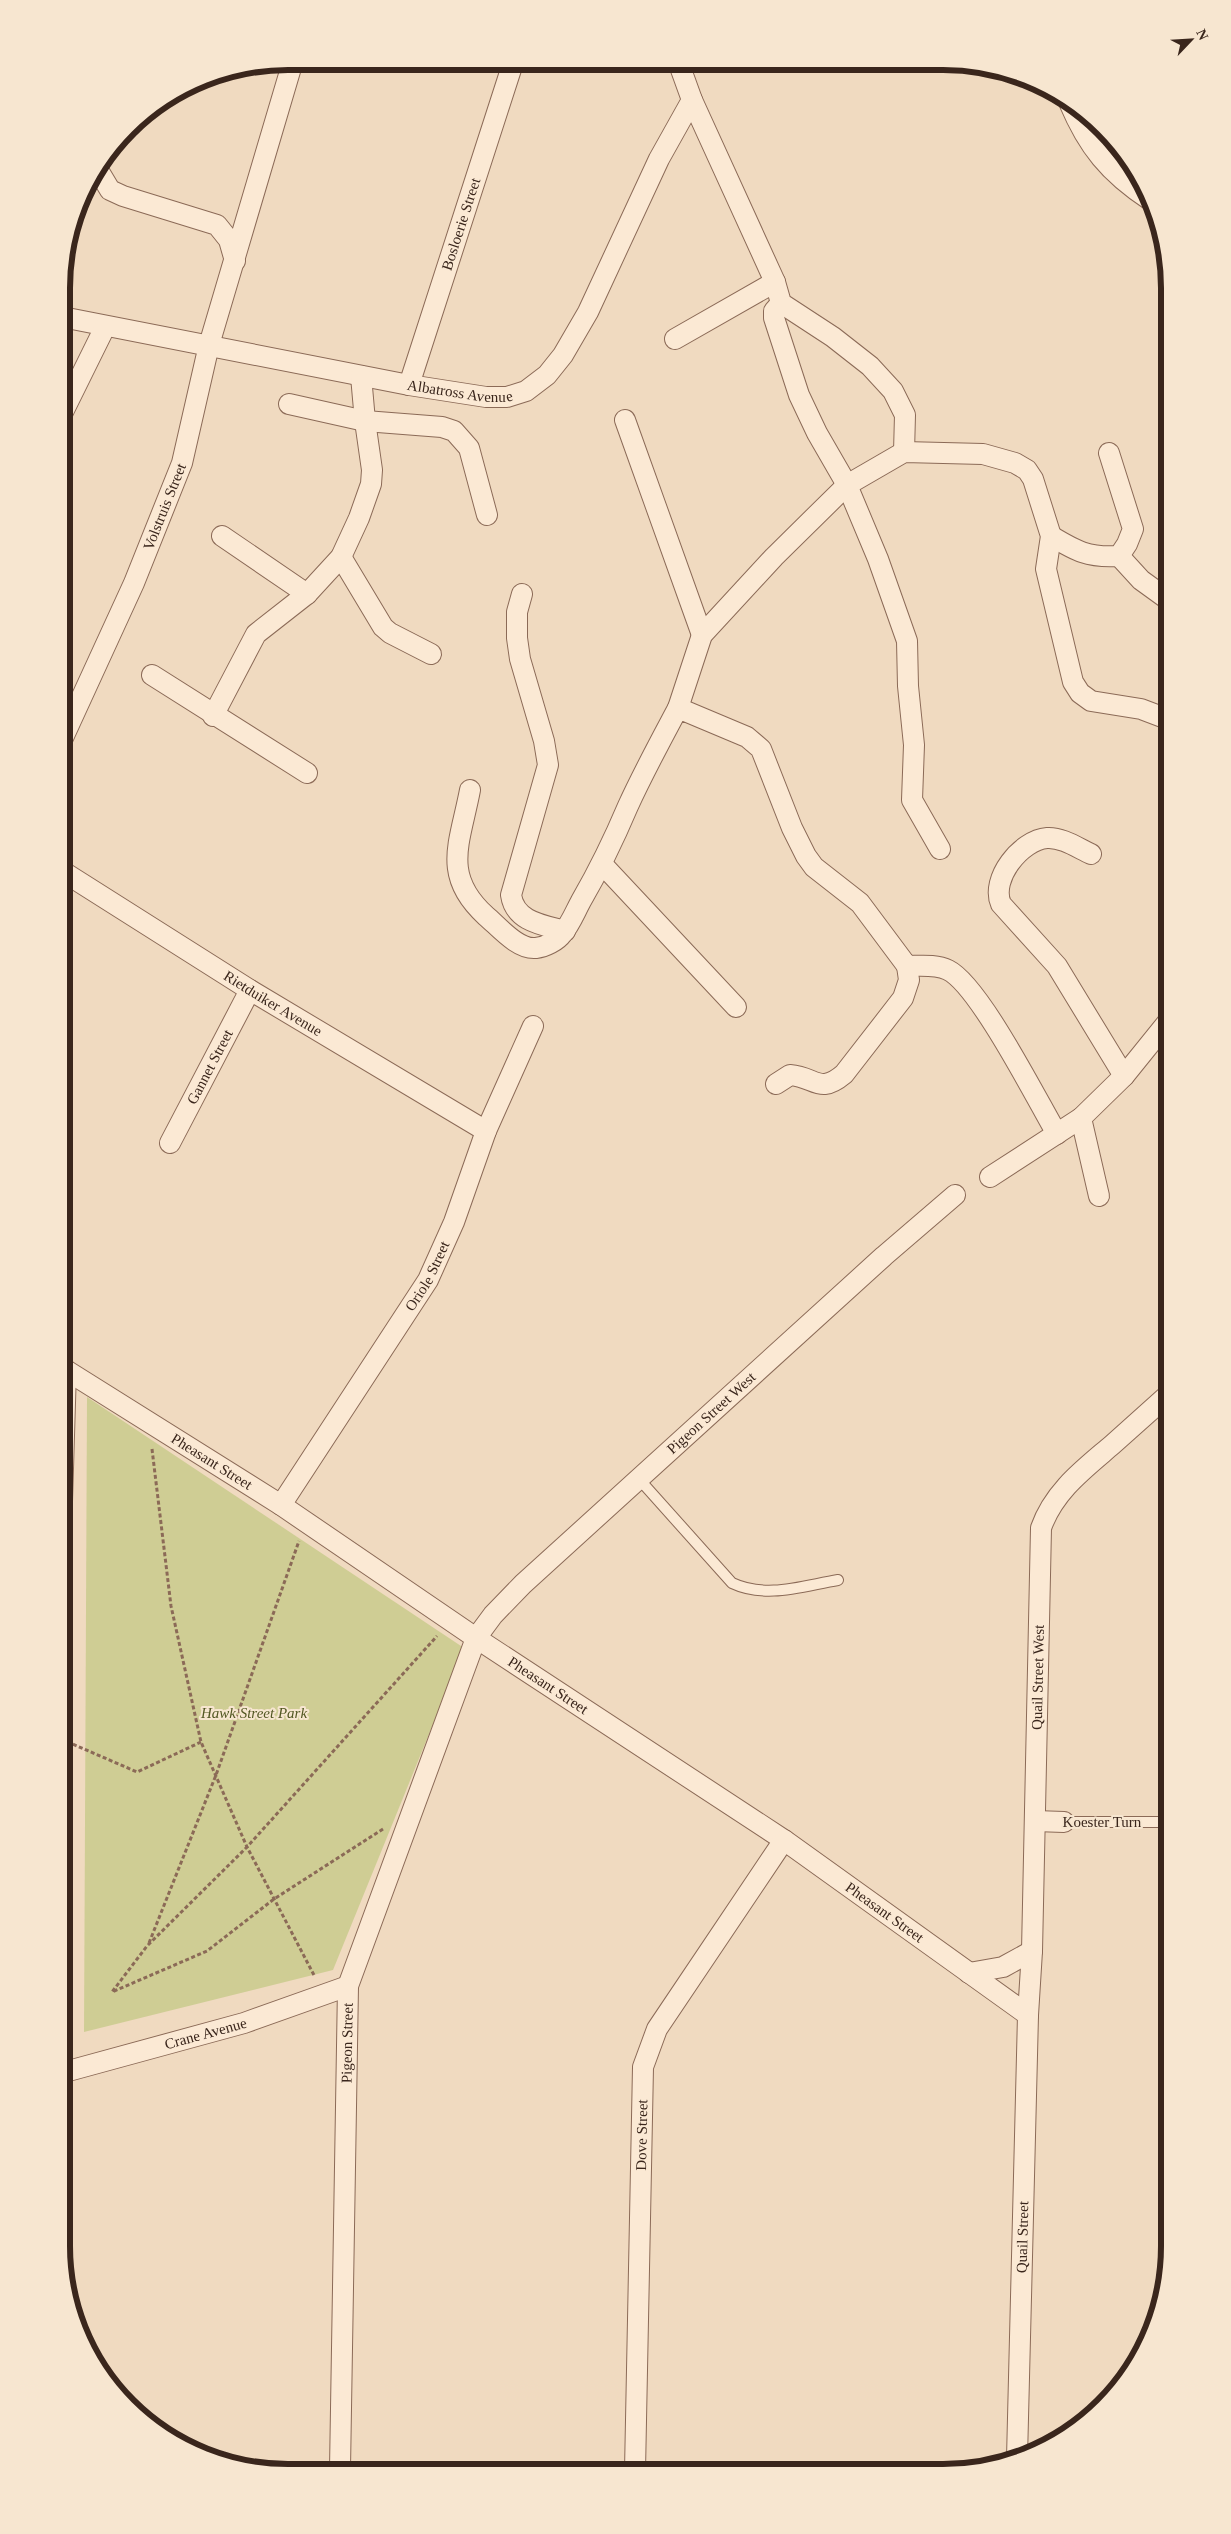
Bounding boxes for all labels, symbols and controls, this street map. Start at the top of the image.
north arrow [1166,15,1216,65]
text: N [1193,27,1211,42]
street label: Bosloerie Street [439,175,484,272]
street label: Albatross Avenue [406,377,515,405]
street label: Volstruis Street [140,460,189,552]
street label: Rietduiker Avenue [221,967,325,1039]
street label: Gannet Street [184,1026,236,1107]
street label: Oriole Street [402,1238,453,1314]
street label: Pigeon Street West [664,1368,759,1457]
street label: Pheasant Street [169,1430,256,1493]
street label: Quail Street West [1029,1624,1047,1730]
street label: Pheasant Street [505,1653,592,1718]
park label: Hawk Street Park [200,1705,307,1721]
street label: Koester Turn [1063,1814,1142,1830]
street label: Pheasant Street [843,1879,927,1946]
street label: Pigeon Street [338,2002,356,2083]
street label: Crane Avenue [163,2015,249,2052]
street label: Dove Street [633,2098,650,2171]
street label: Quail Street [1014,2200,1031,2273]

